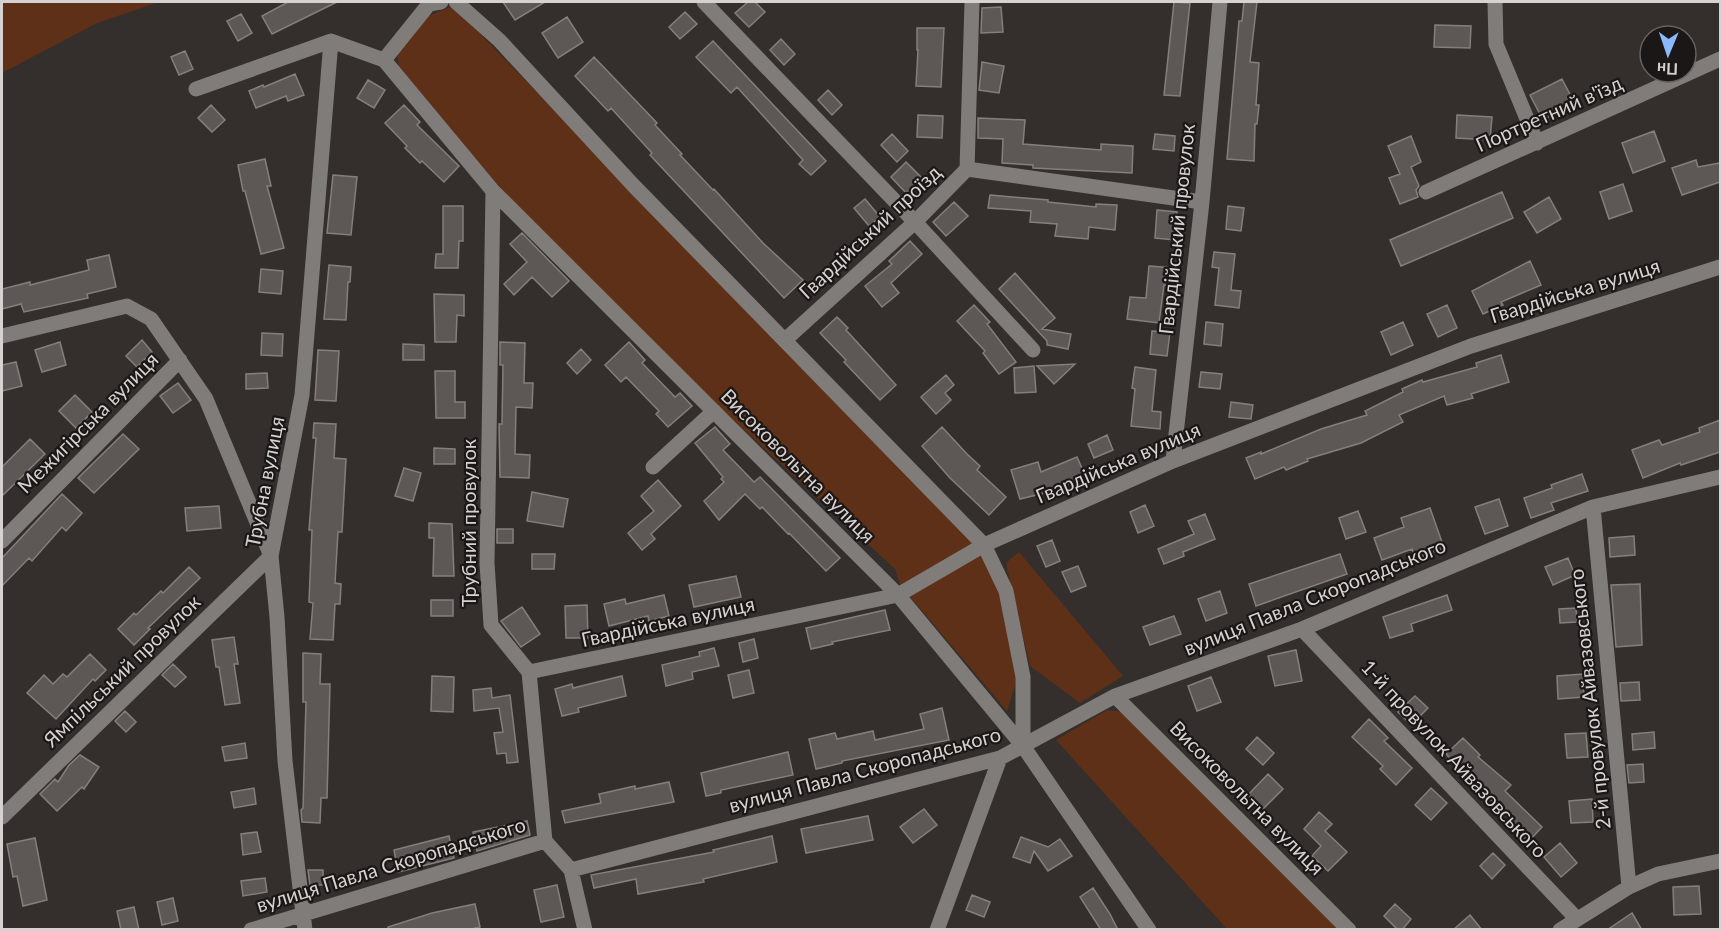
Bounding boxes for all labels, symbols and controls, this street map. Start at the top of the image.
north arrow [1638,24,1698,84]
text: Пн [1657,60,1678,79]
street label: Портретний в'їзд [1472,70,1626,156]
street label: Гвардійський провулок [1153,122,1199,335]
street label: Гвардійський проїзд [793,159,945,303]
street label: Гвардійська вулиця [1487,253,1663,327]
street label: Межигірська вулиця [12,347,163,498]
street label: Високовольтна вулиця [717,383,881,547]
street label: Трубна вулиця [240,414,288,549]
street label: Гвардійська вулиця [1032,417,1204,508]
street label: Трубний провулок [456,438,480,607]
street label: вулиця Павла Скоропадського [1180,532,1449,660]
street label: 2-й провулок Айвазовського [1563,568,1615,830]
street label: Ямпільський провулок [37,589,205,752]
street label: Гвардійська вулиця [579,591,757,651]
street label: 1-й провулок Айвазовського [1357,654,1553,862]
street label: Високовольтна вулиця [1166,715,1330,879]
street label: вулиця Павла Скоропадського [726,721,1003,817]
street label: вулиця Павла Скоропадського [253,812,528,917]

